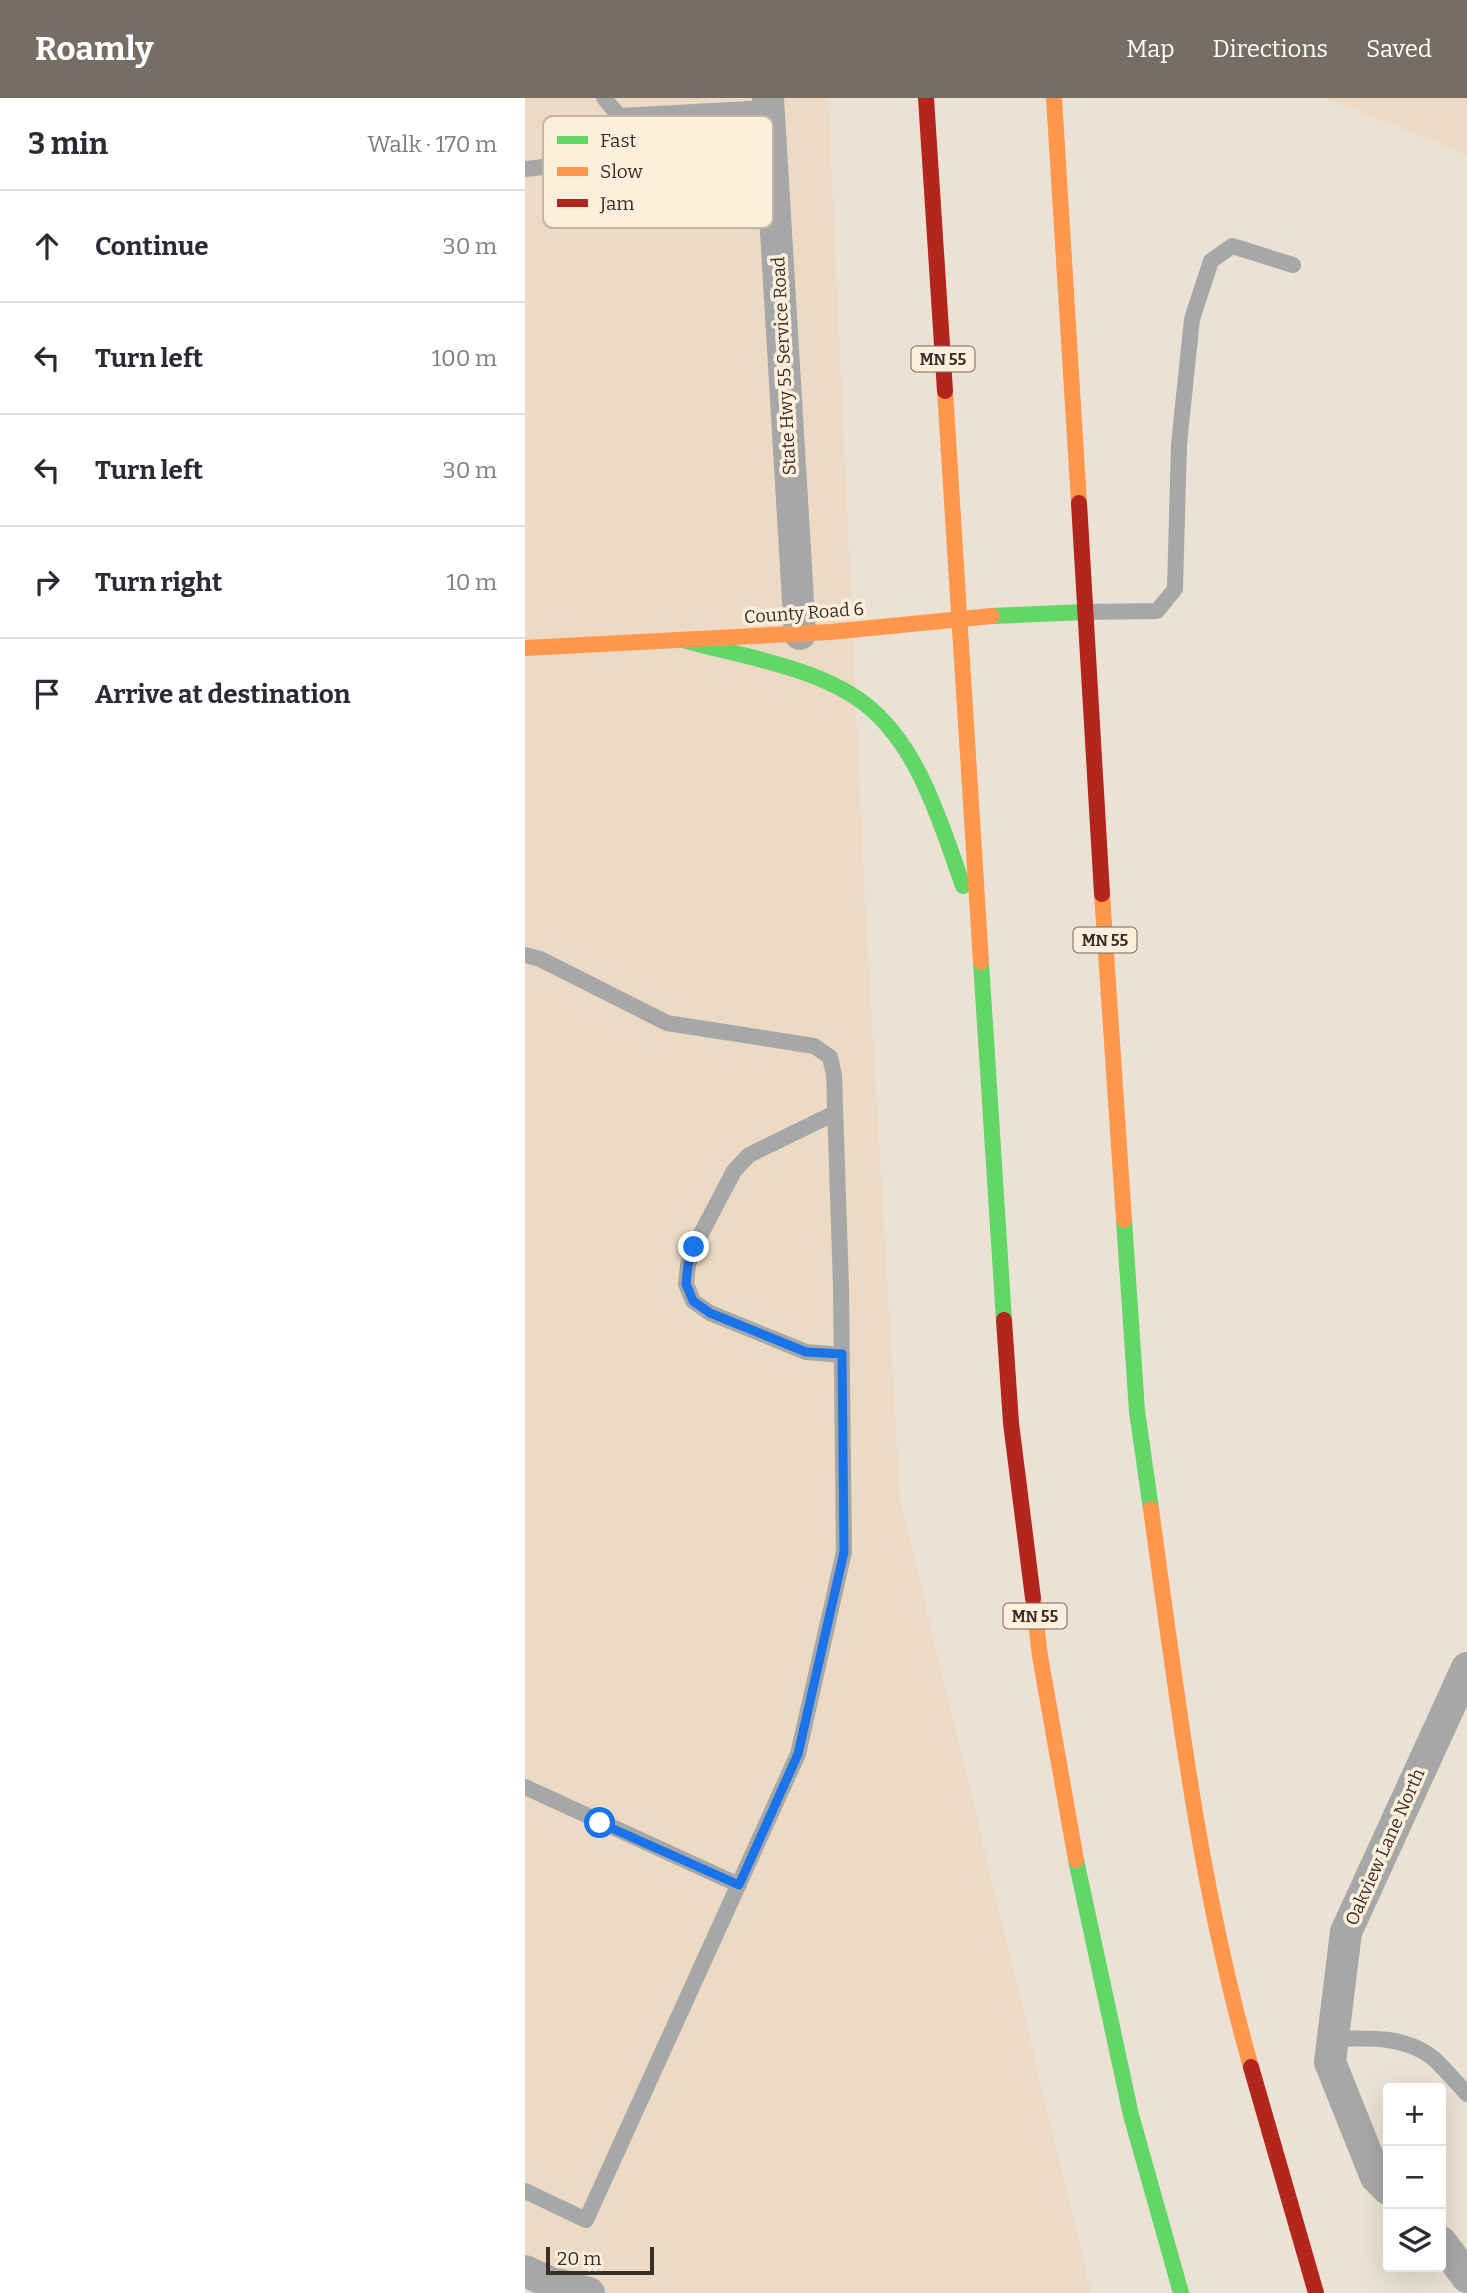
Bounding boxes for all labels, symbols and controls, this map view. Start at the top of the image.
text: Roamly [35,29,154,69]
text: Map [1126,35,1175,63]
text: Directions [1213,35,1328,63]
text: Saved [1366,35,1432,63]
legend [543,116,773,228]
text: 3 min [28,126,108,162]
text: Fast [600,129,637,152]
text: Walk · 170 m [368,130,497,158]
text: Slow [600,160,643,183]
text: Jam [599,192,634,215]
icon: ahead [28,227,66,265]
text: Continue [95,231,209,262]
text: 30 m [443,232,497,260]
street label: State Hwy 55 Service Road [767,256,801,476]
icon: left [28,339,66,377]
text: Turn left [95,343,203,374]
text: 100 m [432,344,497,372]
road number: MN 55 [911,346,975,372]
icon: left [28,451,66,489]
text: Turn left [95,455,203,486]
text: 30 m [443,456,497,484]
icon: right [28,563,66,601]
text: Turn right [95,567,222,598]
text: 10 m [446,568,497,596]
street label: County Road 6 [743,598,865,628]
icon: arrive [28,675,66,713]
text: Arrive at destination [95,679,350,710]
road number: MN 55 [1073,928,1137,953]
route end [678,1231,709,1262]
road number: MN 55 [1003,1604,1067,1628]
street label: Oakview Lane North [1341,1765,1429,1929]
route start [584,1807,615,1838]
map controls [1383,2083,1446,2272]
button: + [1383,2083,1446,2146]
button: − [1383,2146,1446,2209]
button: layers [1383,2209,1446,2272]
scale bar [546,2244,655,2276]
text: 20 m [557,2247,601,2270]

